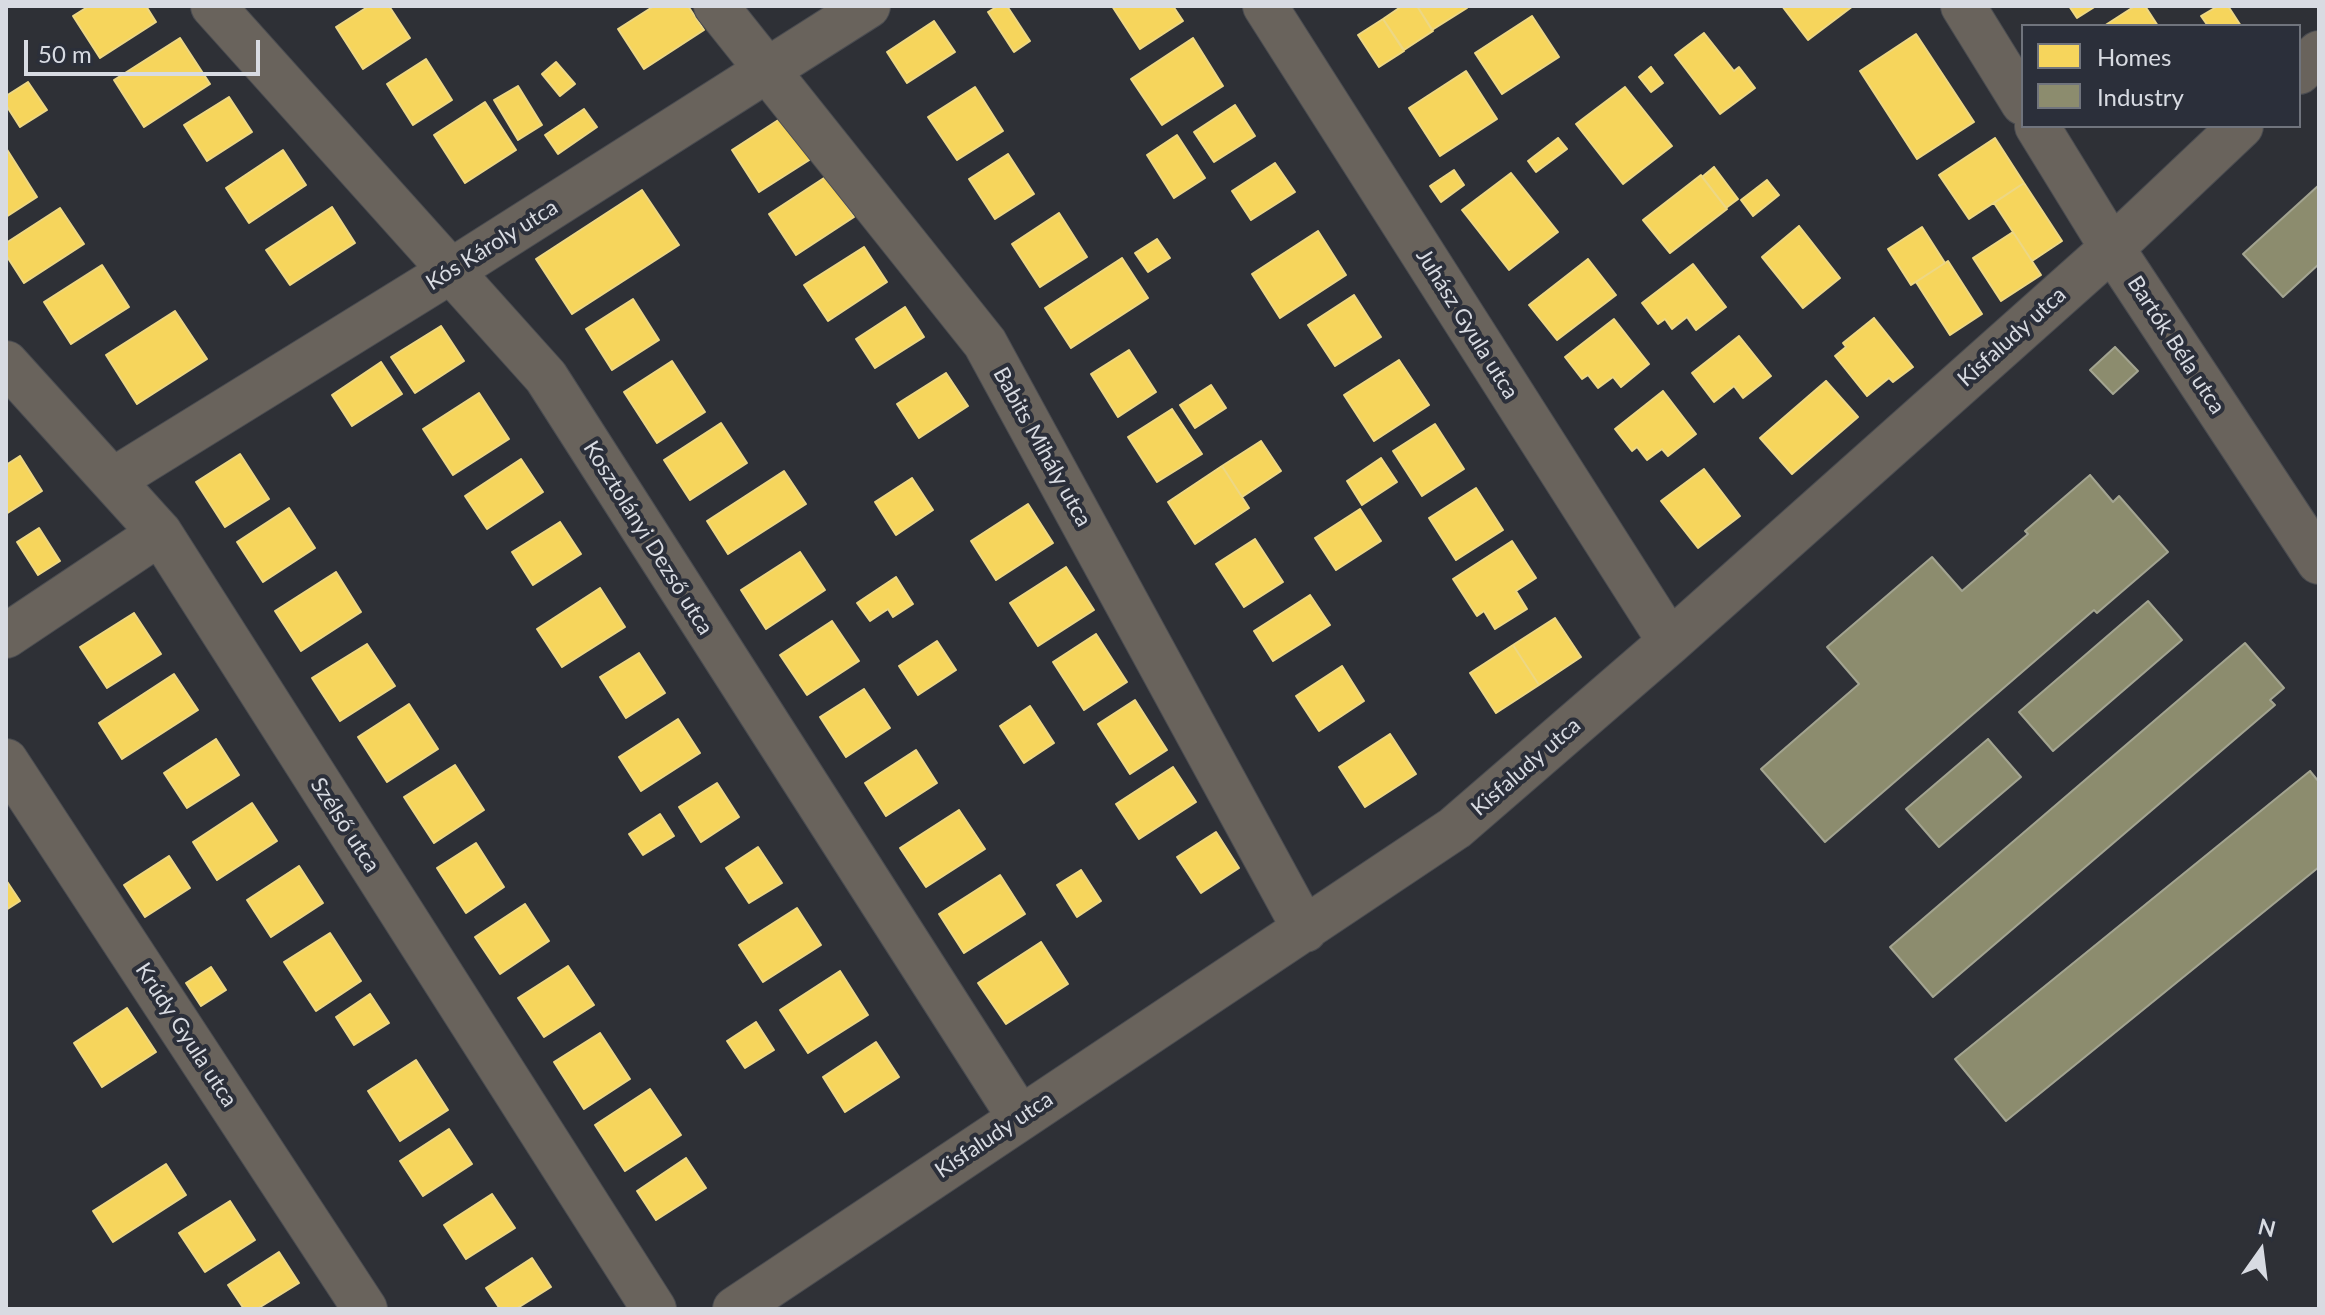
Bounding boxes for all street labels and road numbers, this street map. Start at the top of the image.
street label: Kós Károly utca [421,194,563,296]
street label: Juhász Gyula utca [1410,244,1524,404]
street label: Bartók Béla utca [2122,271,2230,419]
street label: Kisfaludy utca [1953,282,2071,392]
street label: Babits Mihály utca [987,363,1097,531]
street label: Kosztolányi Dezső utca [578,436,718,640]
street label: Kisfaludy utca [1466,712,1586,822]
street label: Szélső utca [305,773,385,877]
street label: Krúdy Gyula utca [130,958,242,1112]
street label: Kisfaludy utca [930,1086,1058,1184]

